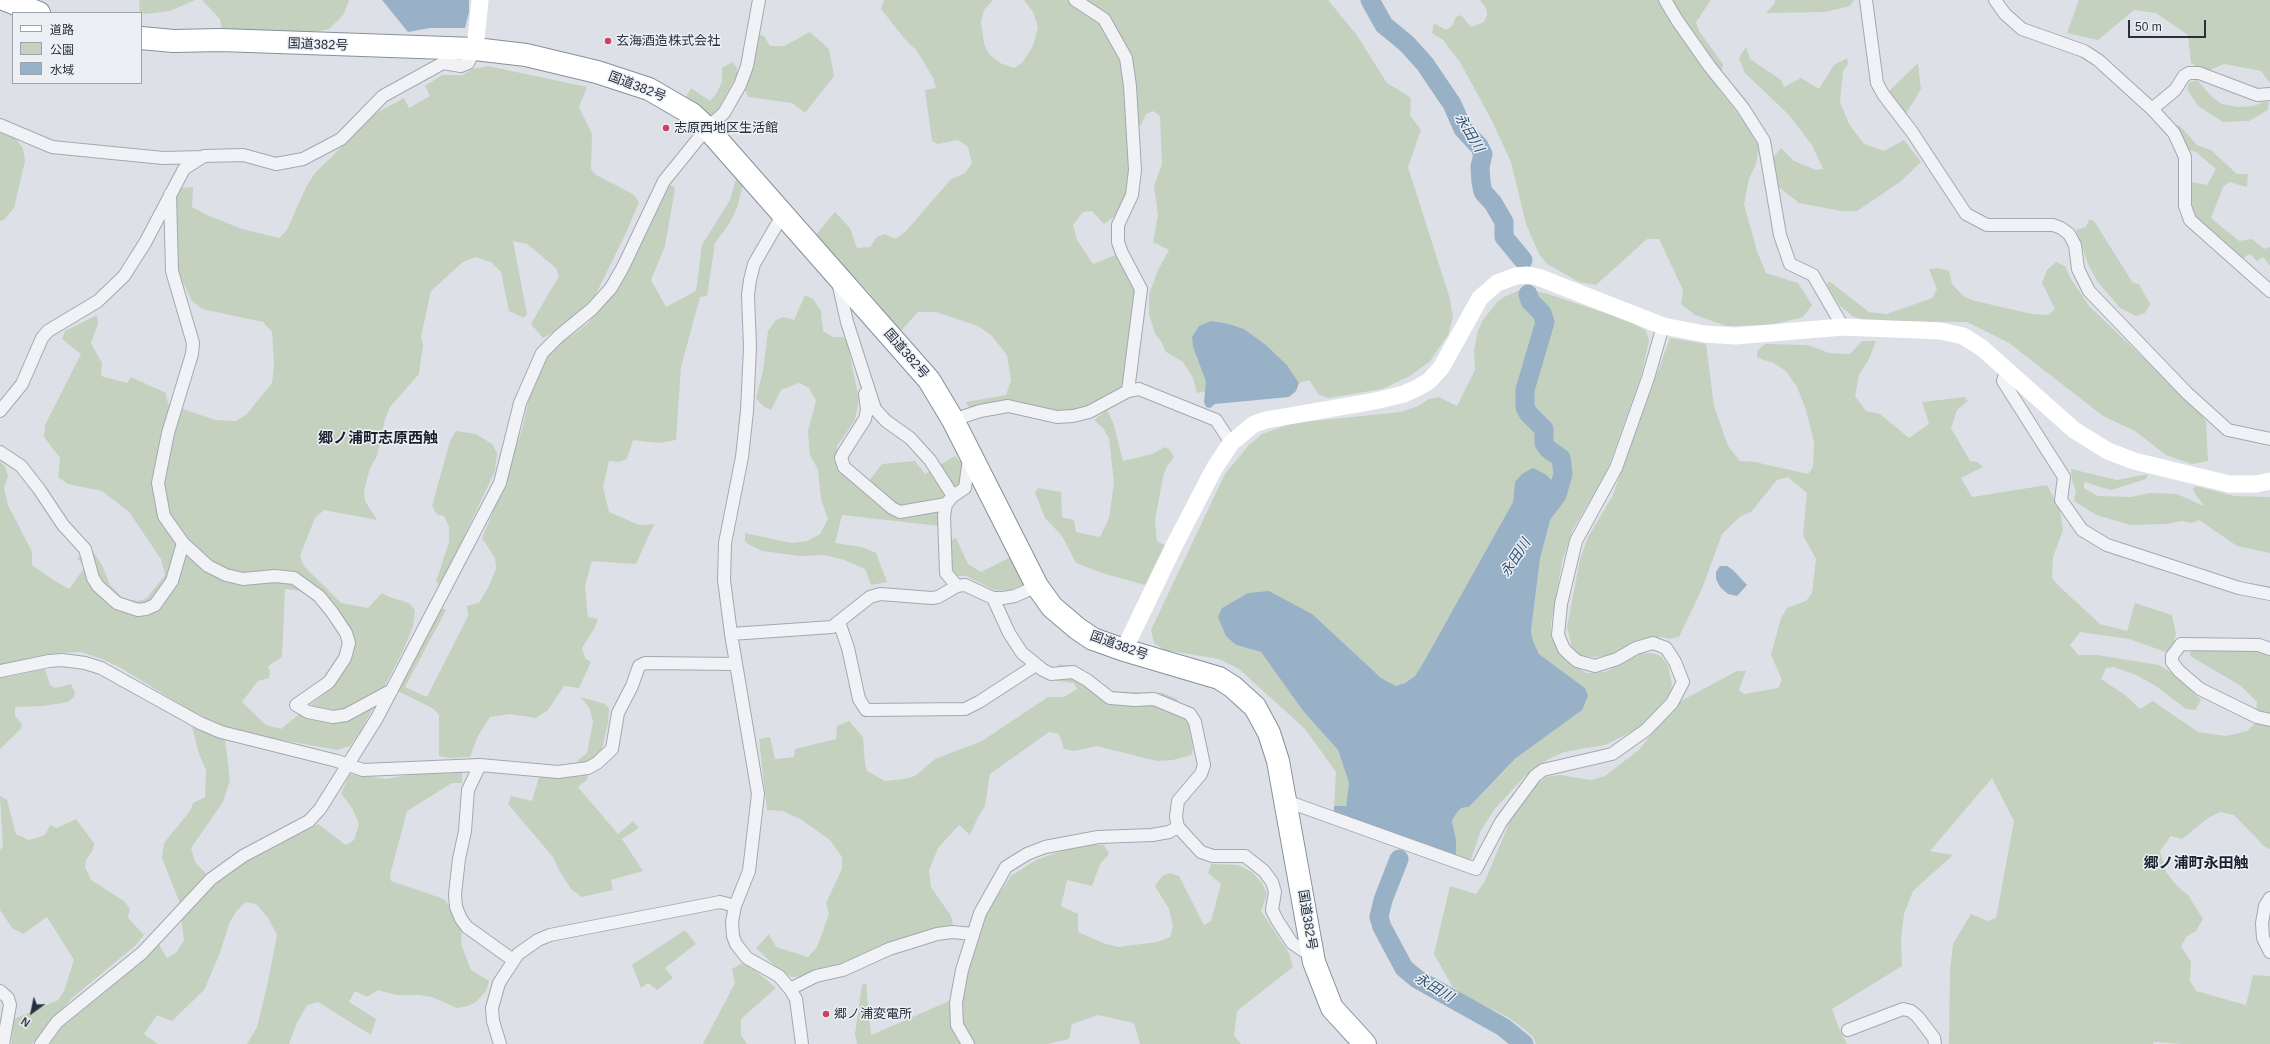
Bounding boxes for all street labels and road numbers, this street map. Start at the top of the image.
street label: 国道382号 [287,36,349,54]
street label: 国道382号 [606,69,668,105]
street label: 国道382号 [880,326,932,382]
street label: 国道382号 [1088,628,1150,664]
street label: 国道382号 [1295,889,1319,951]

